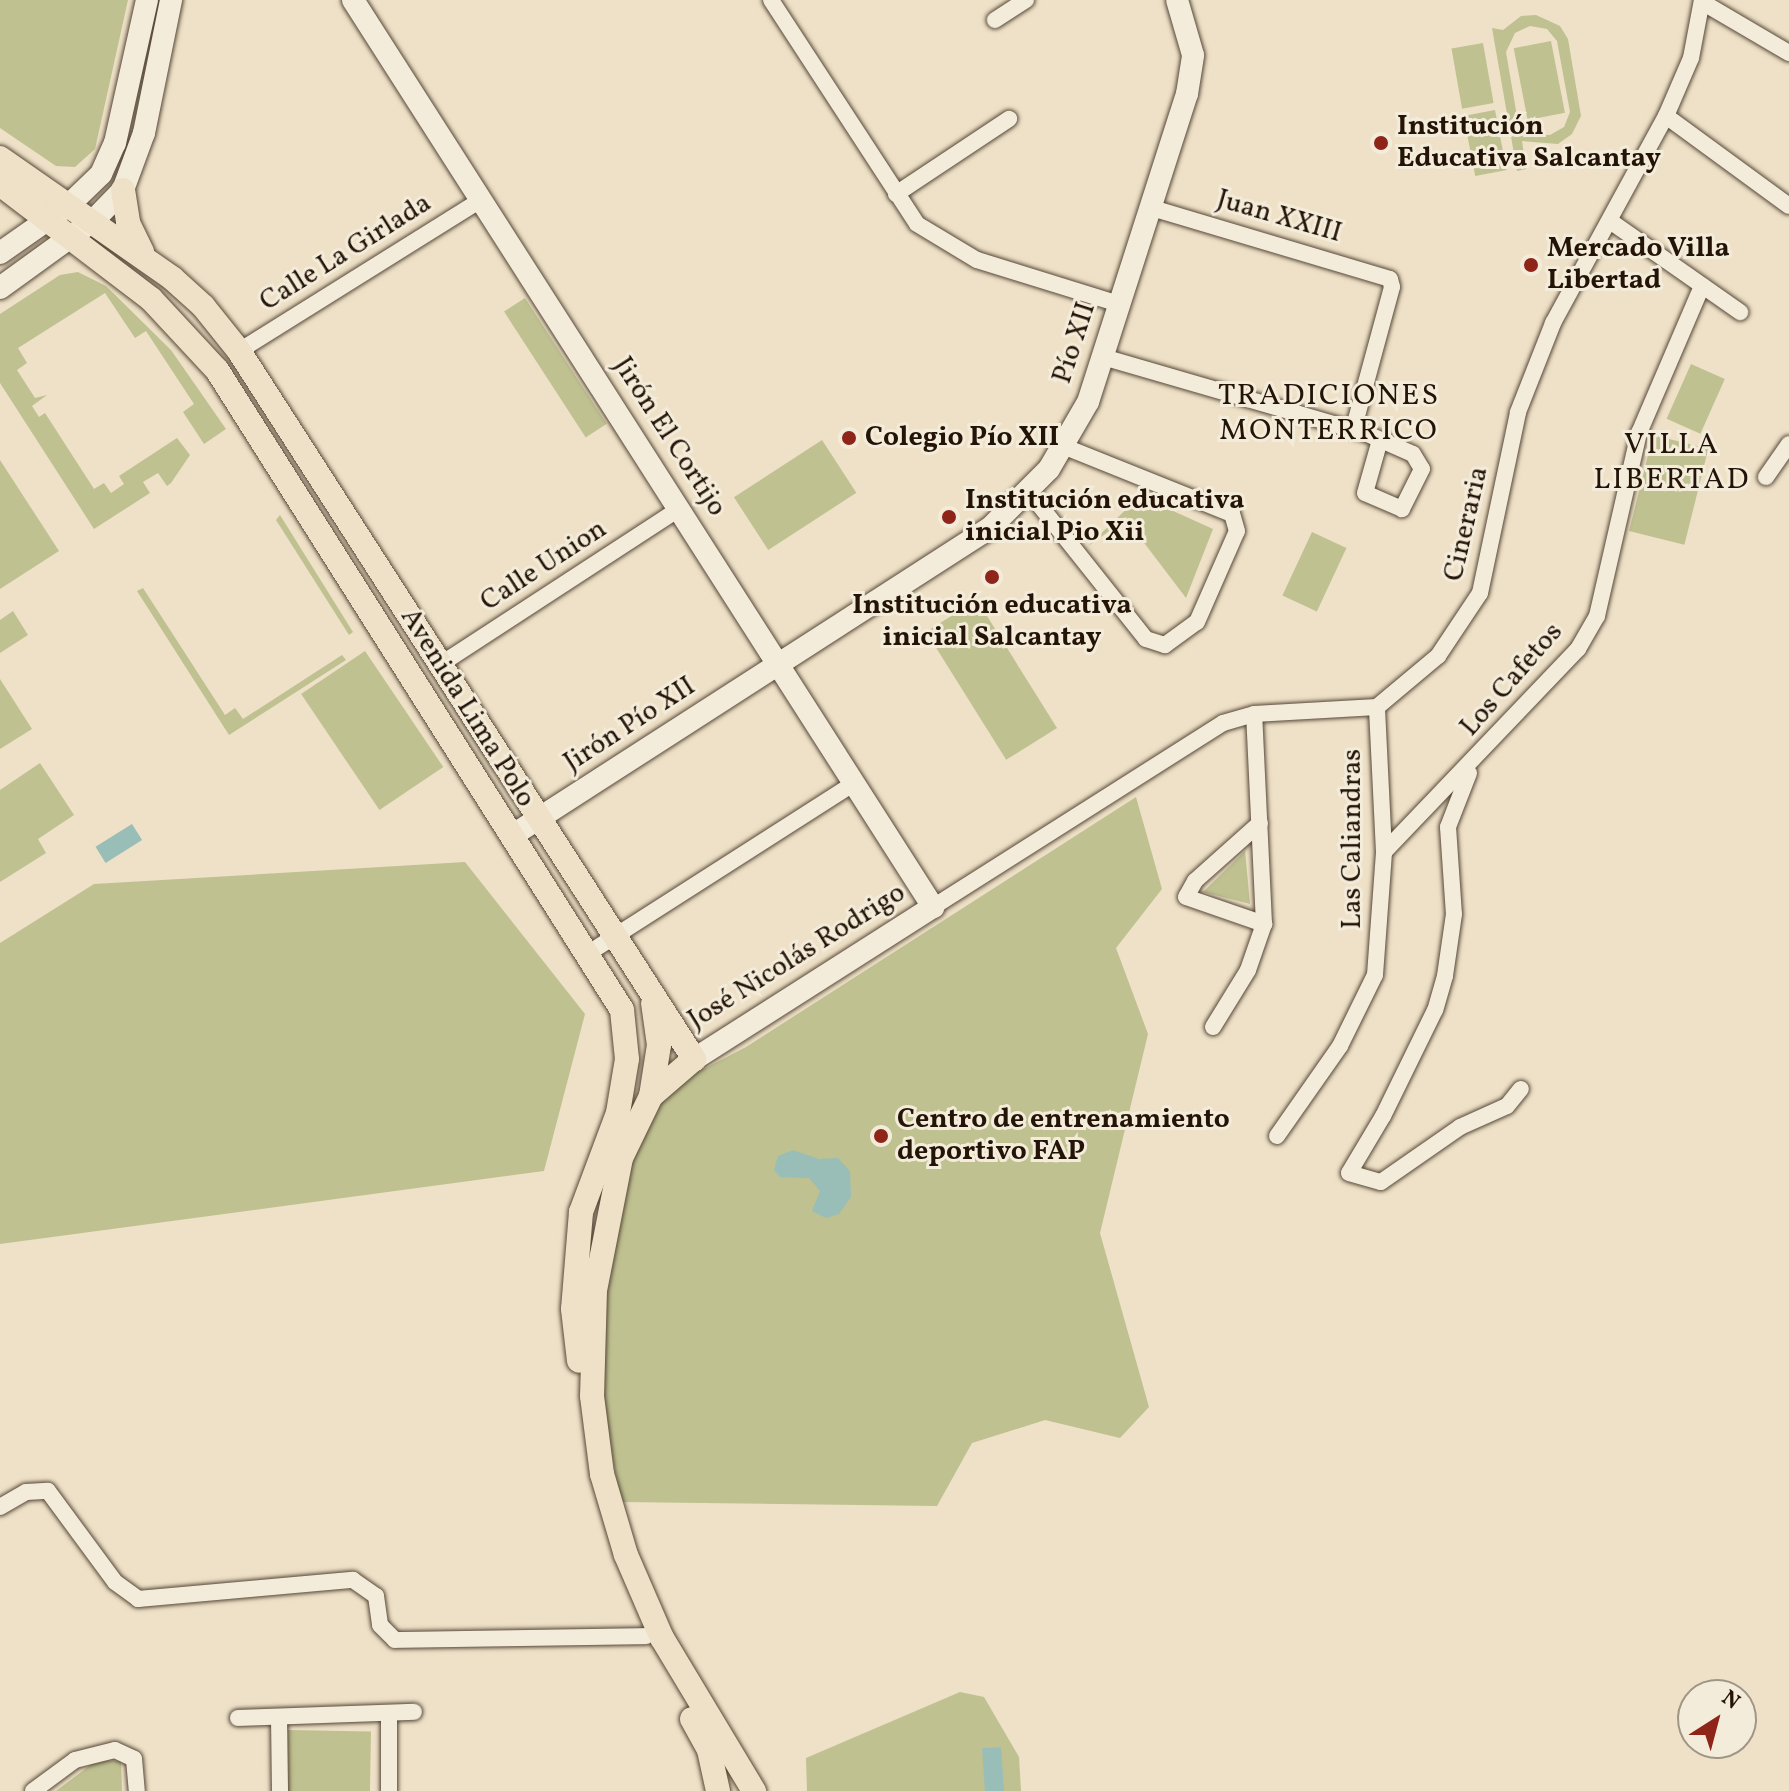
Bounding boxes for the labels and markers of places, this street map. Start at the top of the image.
place label: Institución Educativa Salcantay [1397,110,1661,176]
marker: Institución Educativa Salcantay [1372,134,1390,152]
place label: Mercado Villa Libertad [1547,232,1731,298]
marker: Mercado Villa Libertad [1522,256,1540,274]
place label: Colegio Pío XII [865,421,1059,455]
marker: Colegio Pío XII [840,429,858,447]
place label: Institución educativa inicial Pio Xii [965,484,1245,550]
marker: Institución educativa inicial Pio Xii [940,508,958,526]
marker: Institución educativa inicial Salcantay [983,568,1001,586]
place label: Institución educativa inicial Salcantay [852,589,1132,655]
place label: Centro de entrenamiento deportivo FAP [897,1103,1230,1169]
marker: Centro de entrenamiento deportivo FAP [872,1127,890,1145]

